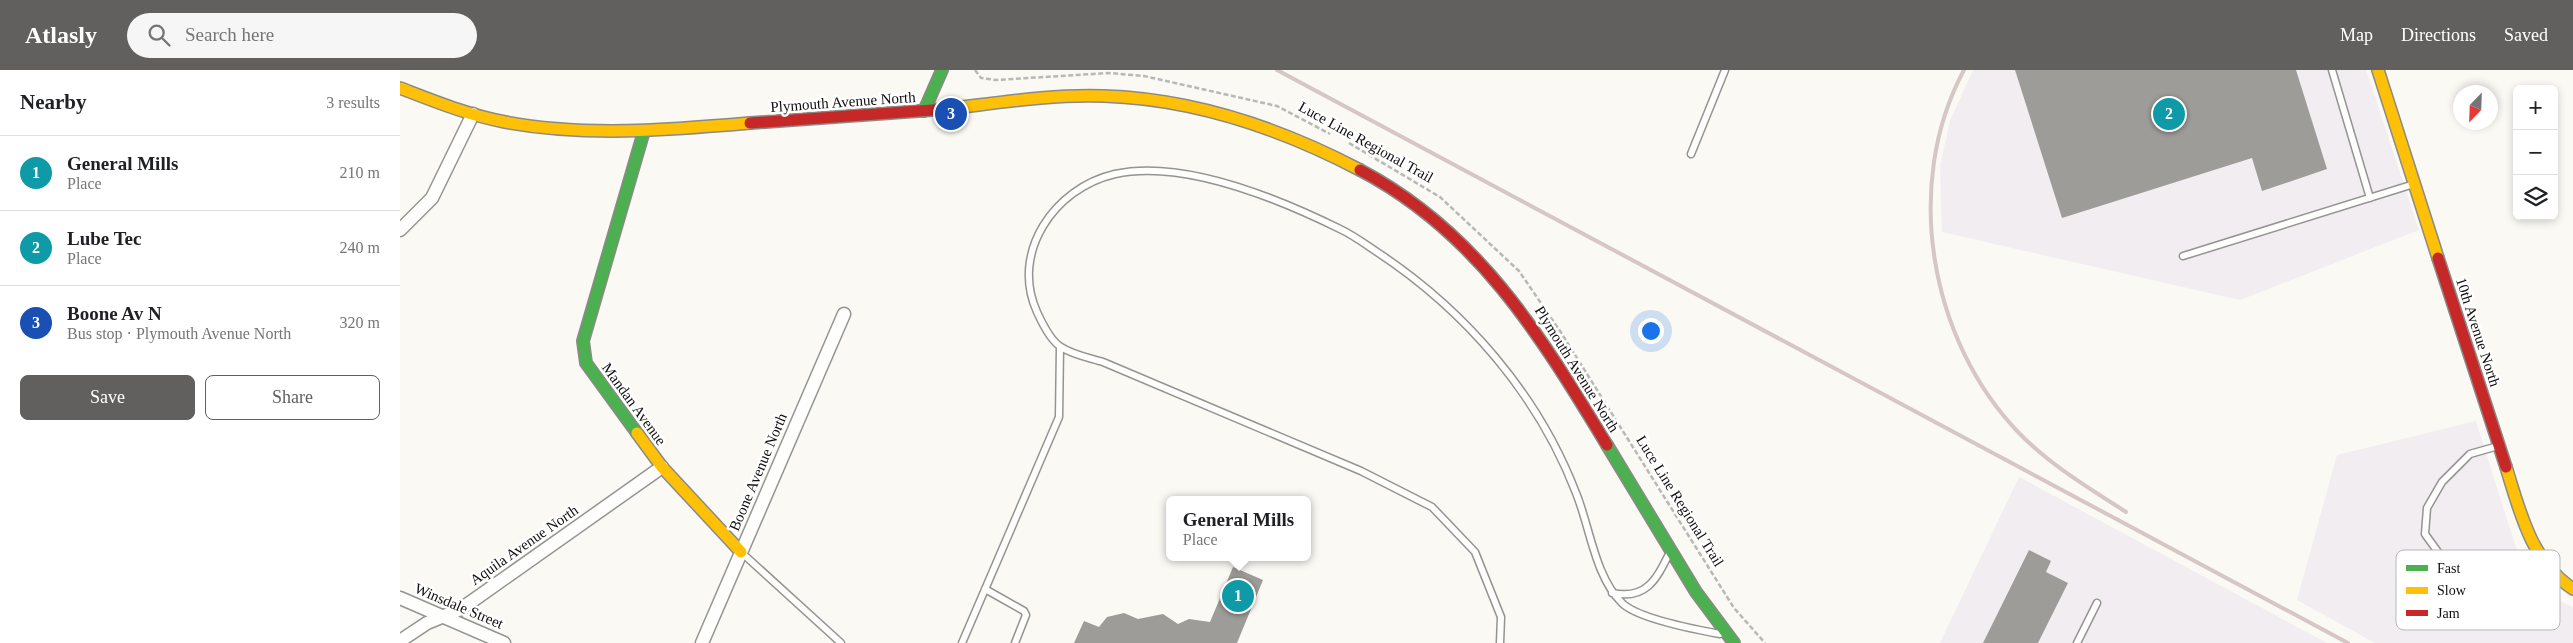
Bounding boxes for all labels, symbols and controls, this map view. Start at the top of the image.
search box [127,13,477,58]
icon: search [145,21,173,49]
text: Atlasly [25,22,97,48]
text: Search here [185,24,274,45]
text: Map [2340,25,2373,45]
text: Directions [2401,25,2476,45]
text: Saved [2504,25,2548,45]
north arrow [2453,85,2498,130]
map controls [2513,85,2558,220]
button: + [2513,85,2558,130]
street label: Plymouth Avenue North [770,89,917,115]
text: Nearby [20,90,87,114]
text: 3 results [326,94,380,111]
pin: 3 [935,95,967,133]
pin: 2 [2153,95,2185,133]
street label: Luce Line Regional Trail [1296,98,1436,186]
button: − [2513,130,2558,175]
text: General Mills [67,153,178,174]
text: 1 [32,164,40,181]
text: 210 m [340,164,380,181]
text: Place [67,175,102,192]
button: layers [2513,175,2558,220]
text: Lube Tec [67,228,141,249]
text: 2 [32,239,40,256]
text: 240 m [340,239,380,256]
text: Place [67,250,102,267]
street label: 10th Avenue North [2453,275,2503,389]
text: Boone Av N [67,303,162,324]
street label: Plymouth Avenue North [1532,303,1623,435]
text: 3 [32,314,40,331]
text: 320 m [340,314,380,331]
your location [1638,318,1664,344]
text: Bus stop · Plymouth Avenue North [67,325,291,342]
street label: Mandan Avenue [599,360,669,448]
button: Save [20,375,195,420]
button: Share [205,375,380,420]
street label: Boone Avenue North [726,410,790,533]
street label: Luce Line Regional Trail [1633,433,1727,569]
popup [1166,496,1311,561]
street label: Aquila Avenue North [467,501,581,588]
text: General Mills [1183,509,1294,530]
text: Place [1183,531,1217,548]
legend [2396,550,2560,630]
text: Fast [2437,561,2460,576]
pin: 1 [1222,577,1254,615]
street label: Winsdale Street [412,580,507,632]
text: Slow [2437,583,2467,598]
text: Jam [2437,606,2460,621]

